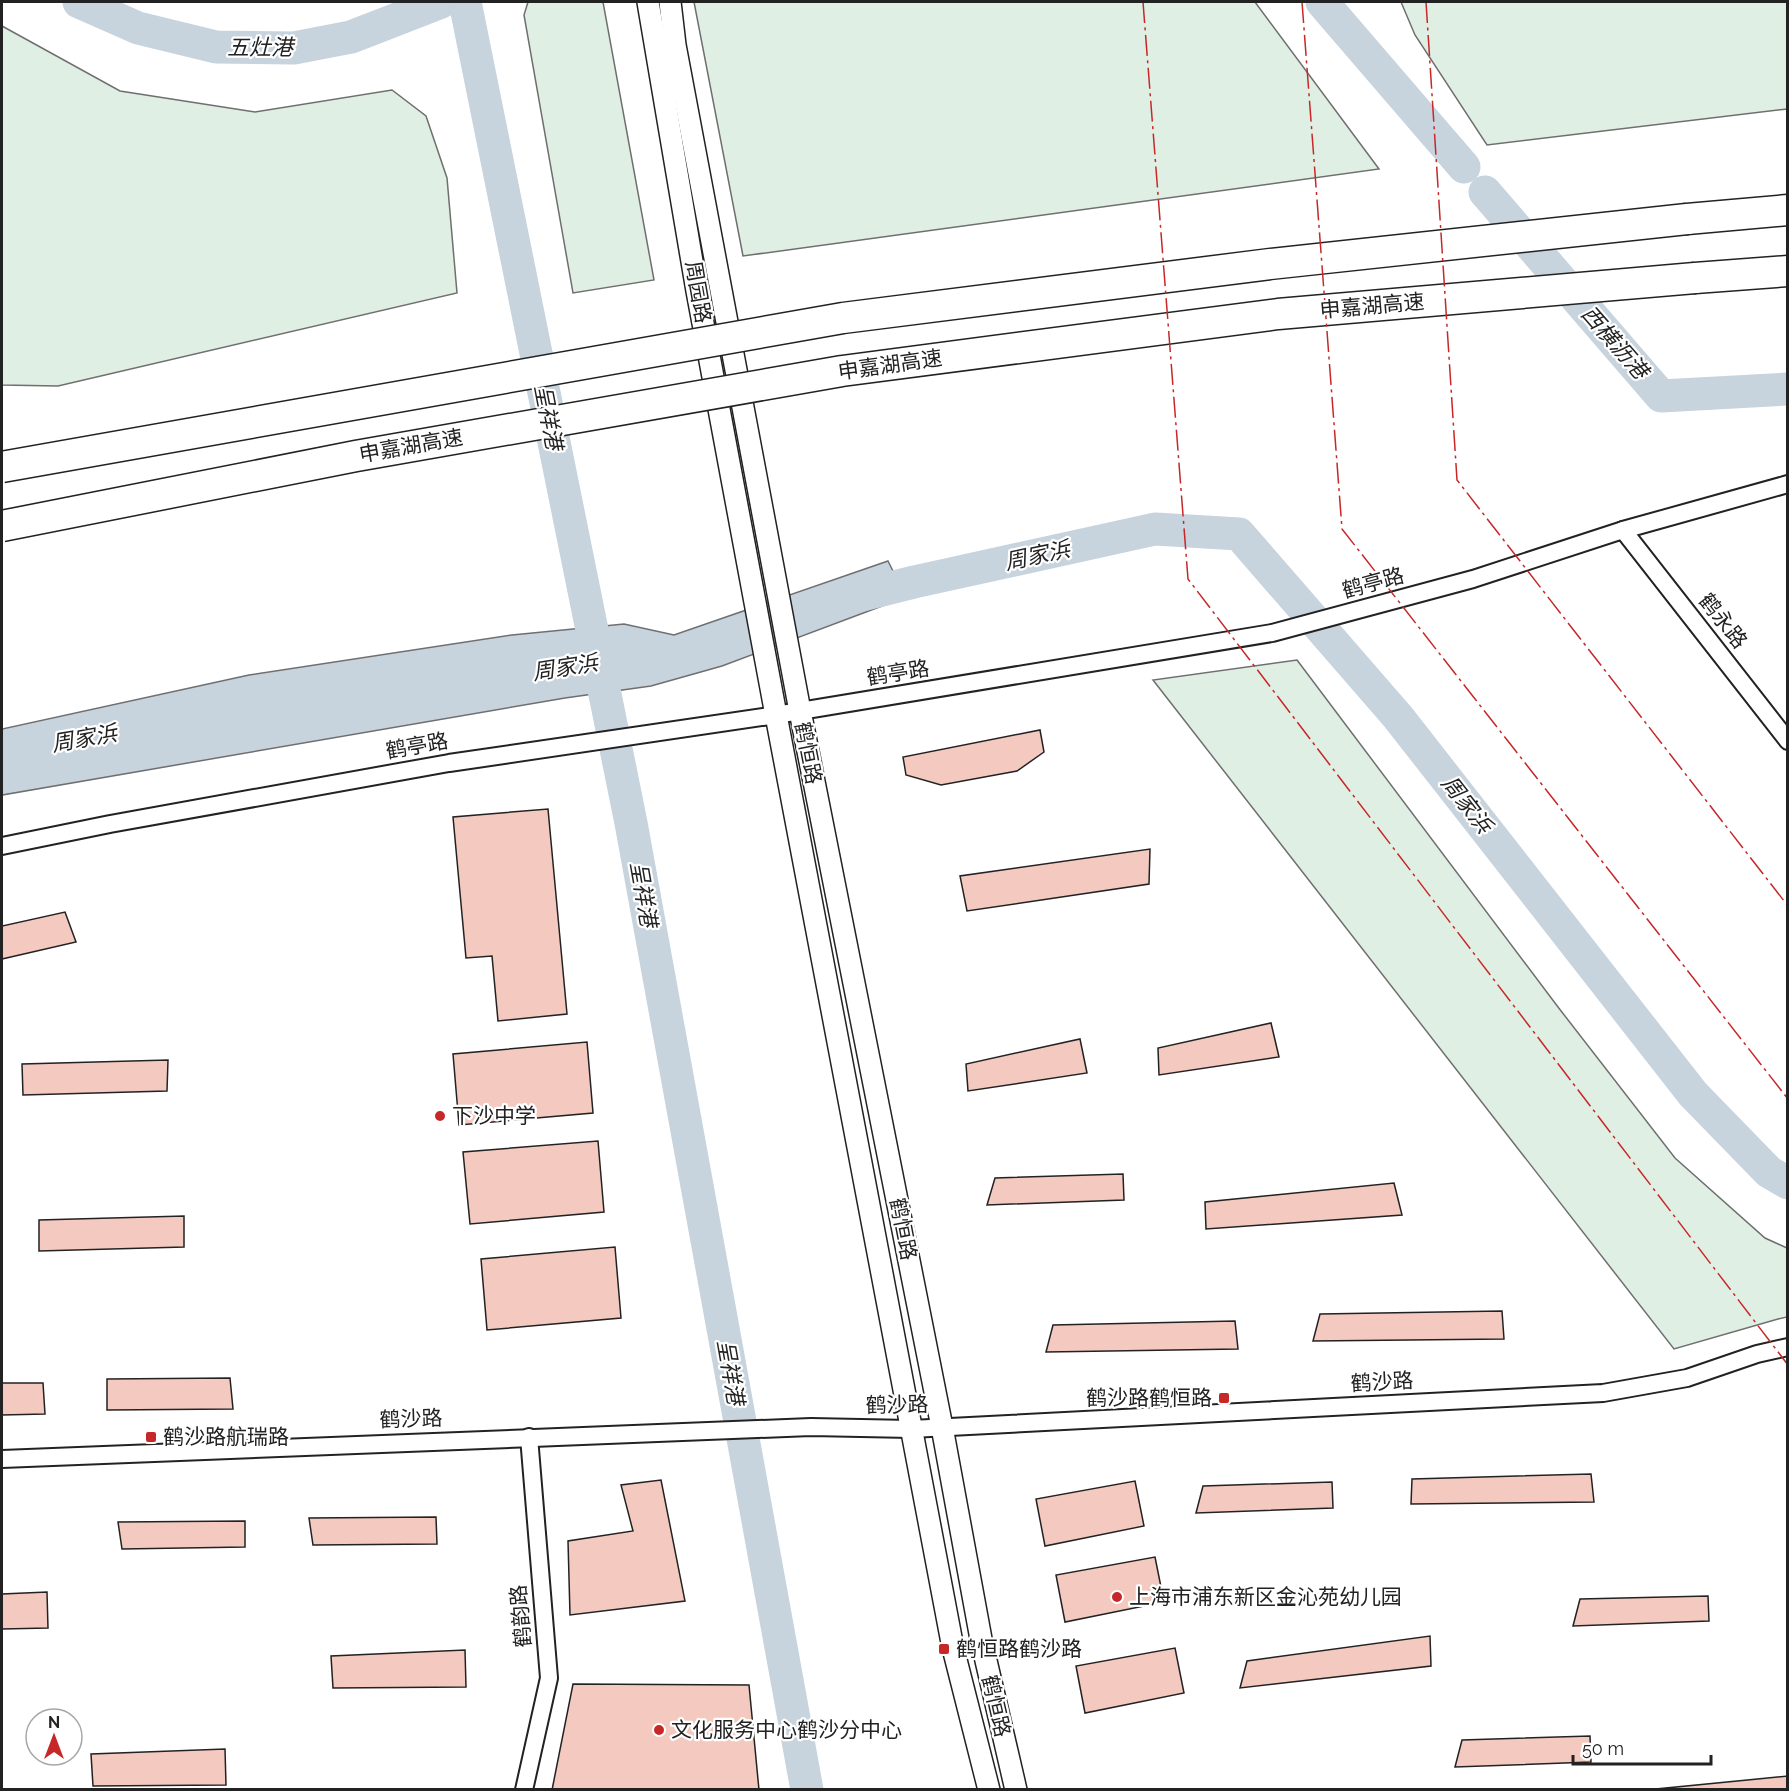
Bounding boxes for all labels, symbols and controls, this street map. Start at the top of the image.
water label: 五灶港 [227,34,296,60]
street label: 周园路 [681,259,716,325]
street label: 申嘉湖高速 [1319,288,1425,323]
water label: 西横沥港 [1576,300,1656,386]
street label: 申嘉湖高速 [836,345,944,384]
water label: 呈祥港 [530,382,569,455]
street label: 申嘉湖高速 [357,424,465,467]
water label: 周家浜 [1002,535,1074,575]
street label: 鹤亭路 [1339,562,1407,603]
street label: 鹤永路 [1694,588,1753,653]
water label: 周家浜 [530,649,602,685]
street label: 鹤亭路 [865,655,931,690]
water label: 周家浜 [49,719,121,757]
street label: 鹤恒路 [790,720,827,786]
street label: 鹤亭路 [384,728,450,763]
water label: 周家浜 [1436,770,1499,840]
water label: 呈祥港 [625,859,663,932]
place label: 下沙中学 [452,1103,536,1128]
marker: 下沙中学 [433,1109,447,1123]
street label: 鹤恒路 [885,1196,922,1262]
water label: 呈祥港 [712,1337,750,1410]
street label: 鹤沙路 [1350,1367,1414,1396]
place label: 鹤沙路鹤恒路 [1086,1385,1212,1410]
street label: 鹤沙路 [865,1391,929,1418]
marker: 鹤沙路鹤恒路 [1217,1391,1231,1405]
street label: 鹤沙路 [379,1405,443,1432]
place label: 鹤沙路航瑞路 [163,1424,289,1449]
marker: 鹤沙路航瑞路 [144,1430,158,1444]
street label: 鹤韵路 [505,1584,536,1649]
place label: 上海市浦东新区金沁苑幼儿园 [1129,1584,1402,1609]
marker: 上海市浦东新区金沁苑幼儿园 [1110,1590,1124,1604]
place label: 鹤恒路鹤沙路 [956,1636,1082,1661]
marker: 鹤恒路鹤沙路 [937,1642,951,1656]
street label: 鹤恒路 [977,1672,1016,1739]
north arrow [24,1707,84,1767]
text: N [48,1713,60,1732]
place label: 文化服务中心鹤沙分中心 [671,1717,902,1742]
marker: 文化服务中心鹤沙分中心 [652,1723,666,1737]
scale bar [1573,1728,1711,1766]
text: 50 m [1582,1738,1624,1759]

